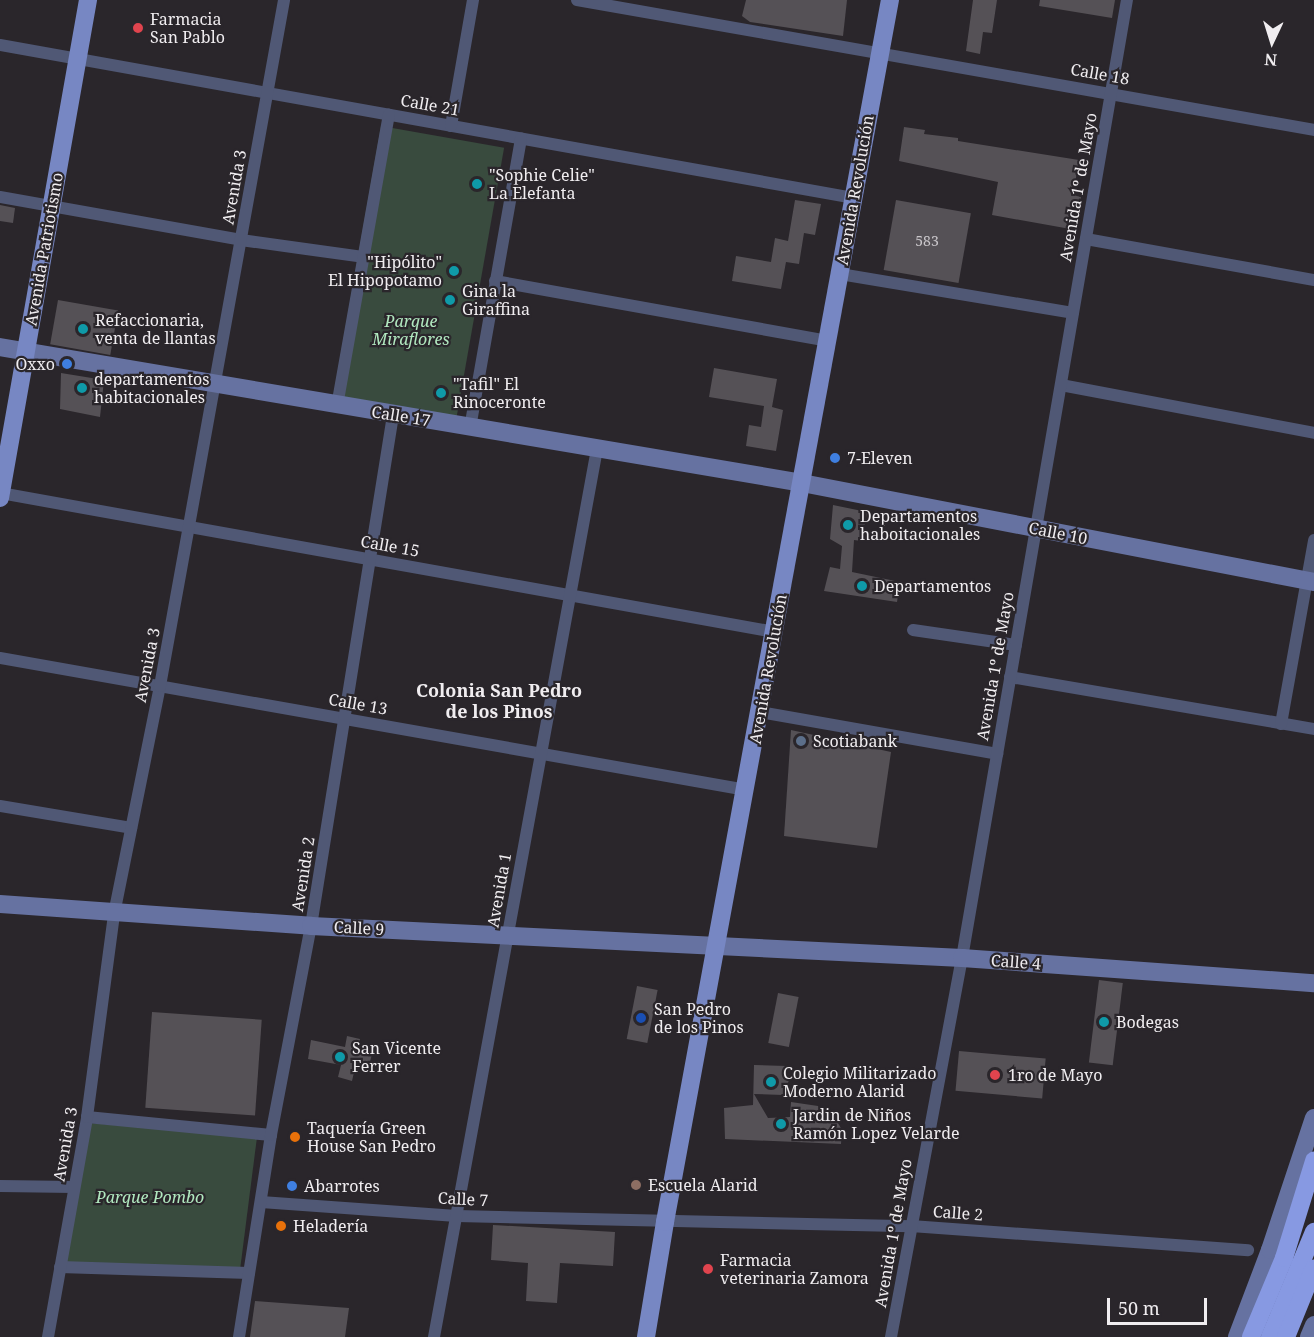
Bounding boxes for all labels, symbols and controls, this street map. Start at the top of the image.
place label: Farmacia San Pablo [150,9,225,47]
north arrow [1242,12,1302,72]
marker: Farmacia San Pablo [131,21,145,35]
text: N [1264,49,1278,71]
street label: Calle 18 [1069,59,1131,89]
street label: Calle 21 [399,90,461,120]
street label: Avenida 1º de Mayo [1055,111,1101,263]
street label: Avenida Revolución [832,114,878,266]
street label: Avenida 3 [218,148,250,226]
place label: "Sophie Celie" La Elefanta [489,165,595,203]
street label: Avenida Patriotismo [21,171,67,327]
marker: "Sophie Celie" La Elefanta [470,177,484,191]
house number: 583 [915,233,939,249]
place label: "Hipólito" El Hipopotamo [328,252,442,290]
marker: "Hipólito" El Hipopotamo [447,264,461,278]
place label: Gina la Giraffina [462,281,530,319]
marker: Gina la Giraffina [443,293,457,307]
place label: Refaccionaria, venta de llantas [95,310,216,348]
park label: Parque Miraflores [372,311,450,349]
marker: Refaccionaria, venta de llantas [76,322,90,336]
place label: Oxxo [15,354,55,374]
marker: Oxxo [60,357,74,371]
place label: departamentos habitacionales [94,369,209,407]
place label: "Tafil" El Rinoceronte [453,374,546,412]
marker: departamentos habitacionales [75,381,89,395]
marker: "Tafil" El Rinoceronte [434,386,448,400]
street label: Calle 17 [370,402,432,430]
place label: 7-Eleven [847,448,913,468]
marker: 7-Eleven [828,451,842,465]
place label: Departamentos haboitacionales [860,506,980,544]
marker: Departamentos haboitacionales [841,518,855,532]
street label: Calle 10 [1027,518,1089,548]
street label: Calle 15 [359,531,421,561]
place label: Departamentos [874,576,991,596]
marker: Departamentos [855,579,869,593]
street label: Avenida 1º de Mayo [972,590,1018,742]
street label: Avenida Revolución [745,593,791,745]
street label: Avenida 3 [130,626,164,704]
district label: Colonia San Pedro de los Pinos [416,680,582,722]
street label: Calle 13 [327,689,389,719]
place label: Scotiabank [813,731,897,751]
marker: Scotiabank [794,734,808,748]
street label: Avenida 2 [288,835,318,913]
street label: Avenida 1 [483,851,515,929]
street label: Calle 9 [333,917,385,939]
street label: Calle 4 [990,951,1042,973]
place label: San Pedro de los Pinos [654,999,744,1037]
marker: San Pedro de los Pinos [632,1009,650,1027]
place label: Bodegas [1116,1012,1179,1032]
marker: Bodegas [1097,1015,1111,1029]
place label: San Vicente Ferrer [352,1038,441,1076]
marker: San Vicente Ferrer [333,1050,347,1064]
place label: Colegio Militarizado Moderno Alarid [783,1063,936,1101]
place label: 1ro de Mayo [1008,1065,1102,1085]
marker: 1ro de Mayo [986,1066,1004,1084]
marker: Colegio Militarizado Moderno Alarid [764,1075,778,1089]
street label: Avenida 3 [49,1105,81,1183]
place label: Jardin de Niños Ramón Lopez Velarde [793,1105,960,1143]
marker: Jardin de Niños Ramón Lopez Velarde [774,1117,788,1131]
place label: Taquería Green House San Pedro [307,1118,436,1156]
marker: Taquería Green House San Pedro [288,1130,302,1144]
street label: Avenida 1º de Mayo [870,1157,916,1309]
place label: Escuela Alarid [648,1175,758,1195]
place label: Abarrotes [304,1176,380,1196]
marker: Escuela Alarid [629,1178,643,1192]
marker: Abarrotes [285,1179,299,1193]
park label: Parque Pombo [96,1187,204,1207]
street label: Calle 7 [437,1188,489,1210]
street label: Calle 2 [932,1202,984,1224]
place label: Heladería [293,1216,368,1236]
marker: Heladería [274,1219,288,1233]
place label: Farmacia veterinaria Zamora [720,1250,869,1288]
marker: Farmacia veterinaria Zamora [701,1262,715,1276]
scale bar [1110,1286,1210,1324]
text: 50 m [1118,1296,1160,1320]

